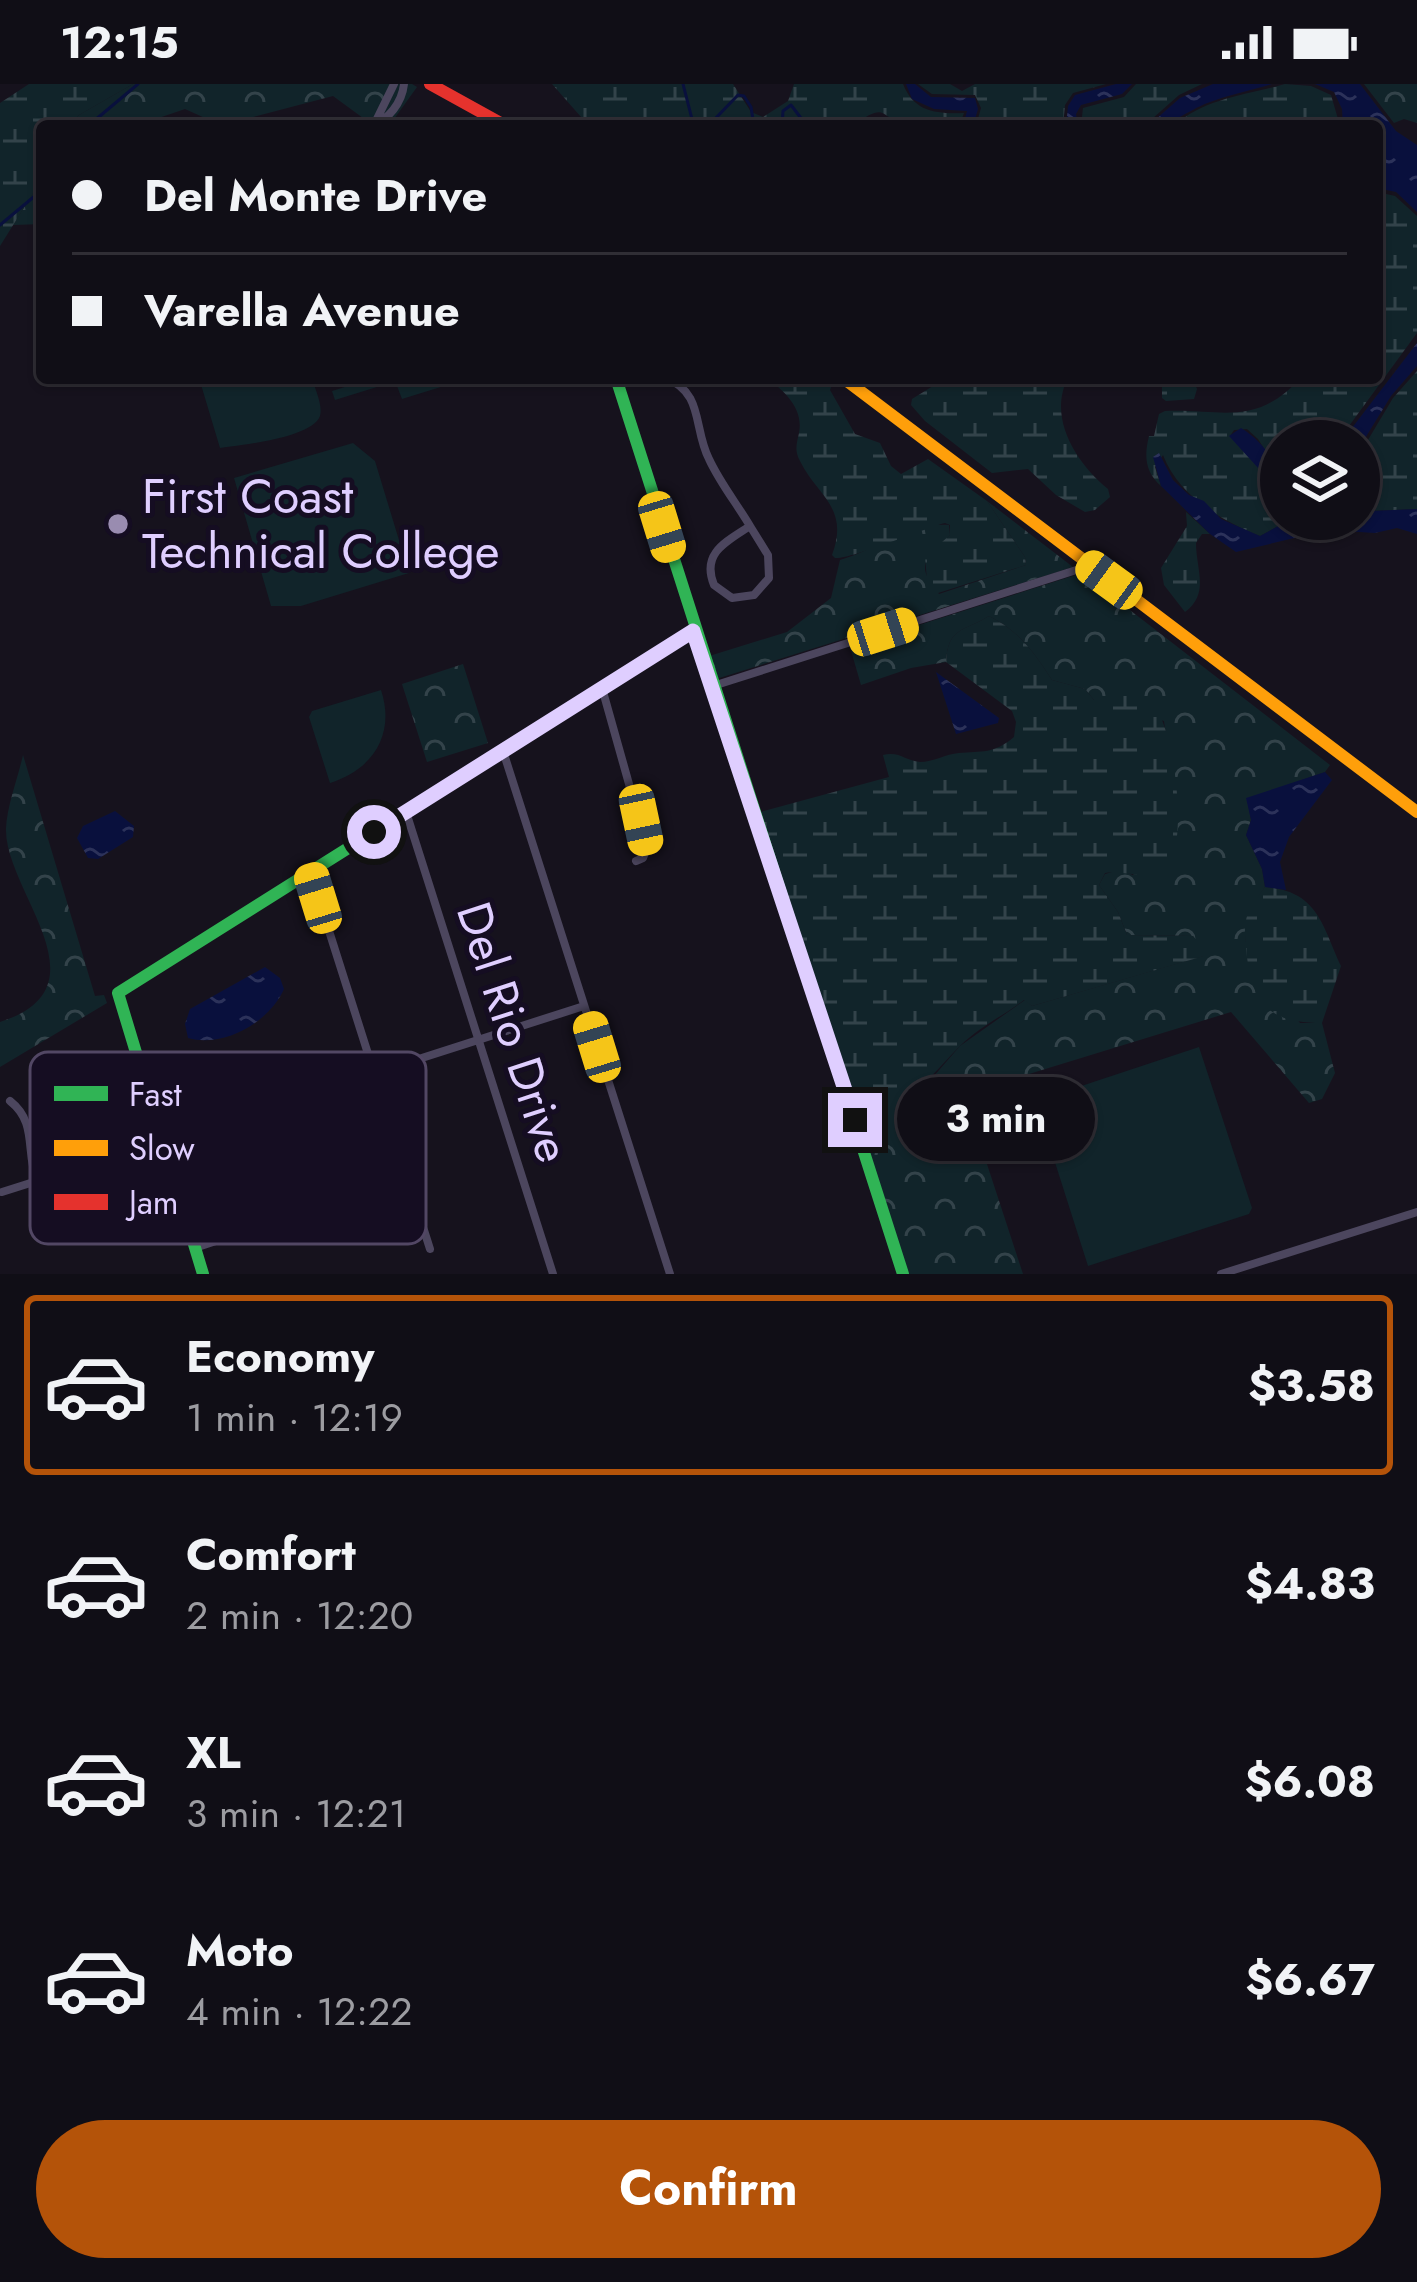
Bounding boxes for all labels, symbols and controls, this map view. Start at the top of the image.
text: 12:15 [60,10,179,75]
text: Del Monte Drive [144,163,487,228]
text: Varella Avenue [144,278,460,343]
map controls [1260,420,1380,540]
button: layers [1260,420,1380,540]
place label: First Coast Technical College [142,462,500,586]
car [634,487,690,567]
marker: First Coast Technical College [105,511,131,537]
car [1069,544,1149,616]
car [843,604,923,660]
car [616,781,666,859]
route start [347,805,401,859]
car [290,858,346,938]
street label: Del Rio Drive [439,893,588,1171]
car [569,1007,625,1087]
legend [30,1052,426,1244]
text: Fast [129,1071,182,1118]
callout: 3 min [897,1078,1095,1162]
text: 3 min [945,1090,1047,1147]
route end [828,1093,882,1147]
text: Slow [129,1125,195,1172]
text: Jam [125,1179,179,1226]
text: Economy [186,1324,374,1389]
icon: car [42,1331,150,1439]
text: $3.58 [1248,1353,1375,1418]
text: 1 min · 12:19 [186,1389,403,1446]
text: Comfort [186,1522,356,1587]
icon: car [42,1529,150,1637]
text: $4.83 [1245,1551,1375,1616]
text: 2 min · 12:20 [186,1587,413,1644]
text: XL [186,1720,241,1785]
icon: car [42,1727,150,1835]
text: $6.08 [1244,1749,1375,1814]
text: 3 min · 12:21 [186,1785,406,1842]
text: Moto [186,1918,294,1983]
icon: car [42,1925,150,2033]
text: $6.67 [1245,1947,1375,2012]
text: 4 min · 12:22 [186,1983,412,2040]
button: Confirm [36,2120,1381,2258]

